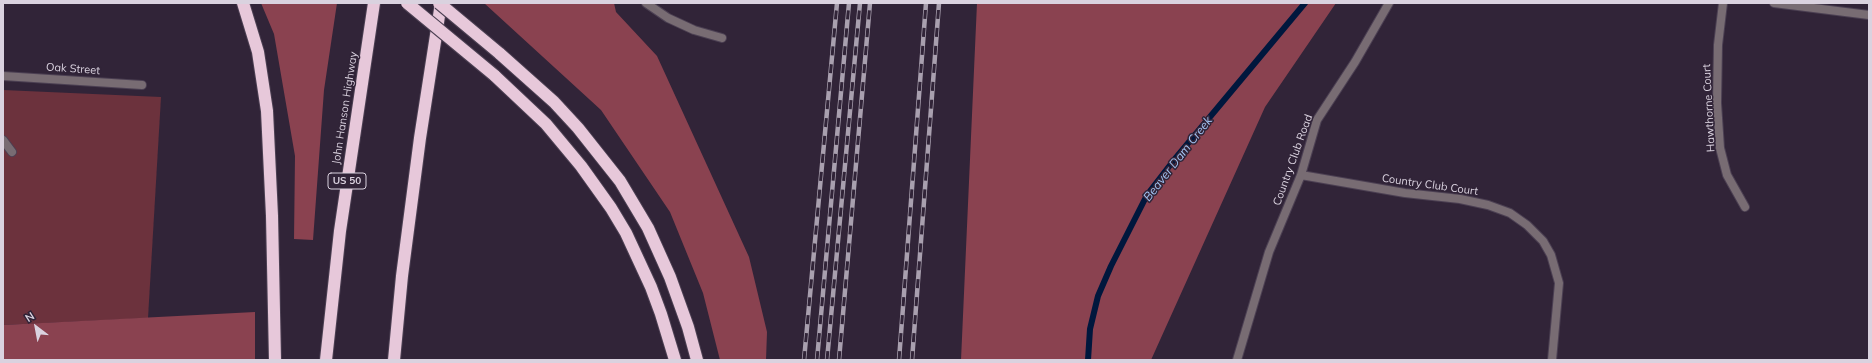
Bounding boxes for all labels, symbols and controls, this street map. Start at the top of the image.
street label: John Hanson Highway [330,51,360,165]
street label: Oak Street [46,61,100,77]
street label: Hawthorne Court [1700,64,1718,152]
street label: Country Club Road [1270,113,1316,207]
water label: Beaver Dam Creek [1140,114,1216,204]
street label: Country Club Court [1381,172,1479,198]
road number: US 50 [328,173,366,189]
north arrow [16,307,56,347]
text: N [22,309,37,325]

